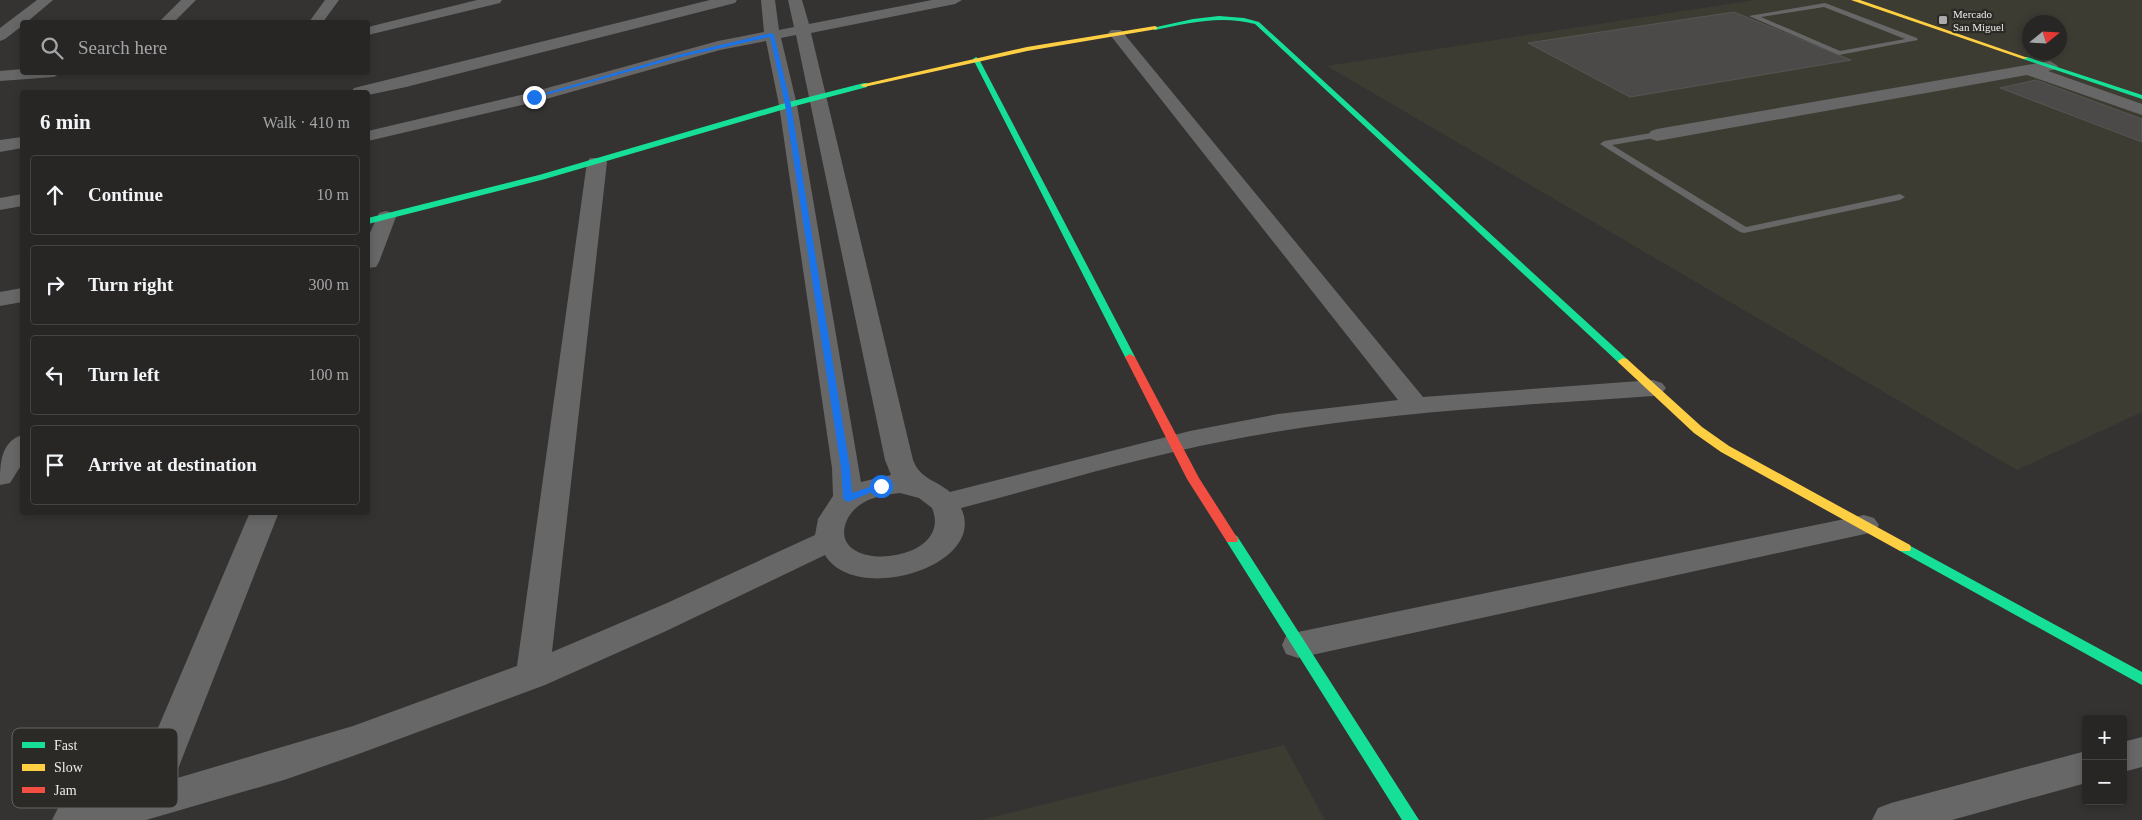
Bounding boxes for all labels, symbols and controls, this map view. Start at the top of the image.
place label: Mercado San Miguel [1953,8,2004,33]
marker: Mercado San Miguel [1937,14,1949,26]
north arrow [2022,15,2067,60]
search box [20,20,370,75]
icon: search [38,34,66,62]
text: Search here [78,37,167,58]
route end [523,86,546,109]
text: 6 min [40,110,91,134]
text: Walk · 410 m [263,114,350,131]
icon: ahead [41,181,69,209]
text: Continue [88,184,163,205]
text: 10 m [317,186,349,203]
icon: right [41,271,69,299]
text: Turn right [88,274,173,295]
text: 300 m [309,276,349,293]
icon: left [41,361,69,389]
text: Turn left [88,364,160,385]
text: 100 m [309,366,349,383]
icon: arrive [41,451,69,479]
text: Arrive at destination [88,454,257,475]
route start [870,475,893,498]
map controls [2082,715,2127,805]
button: + [2082,715,2127,760]
legend [12,728,178,808]
text: Fast [54,738,77,753]
text: Slow [54,760,84,775]
button: − [2082,760,2127,805]
text: Jam [54,783,77,798]

